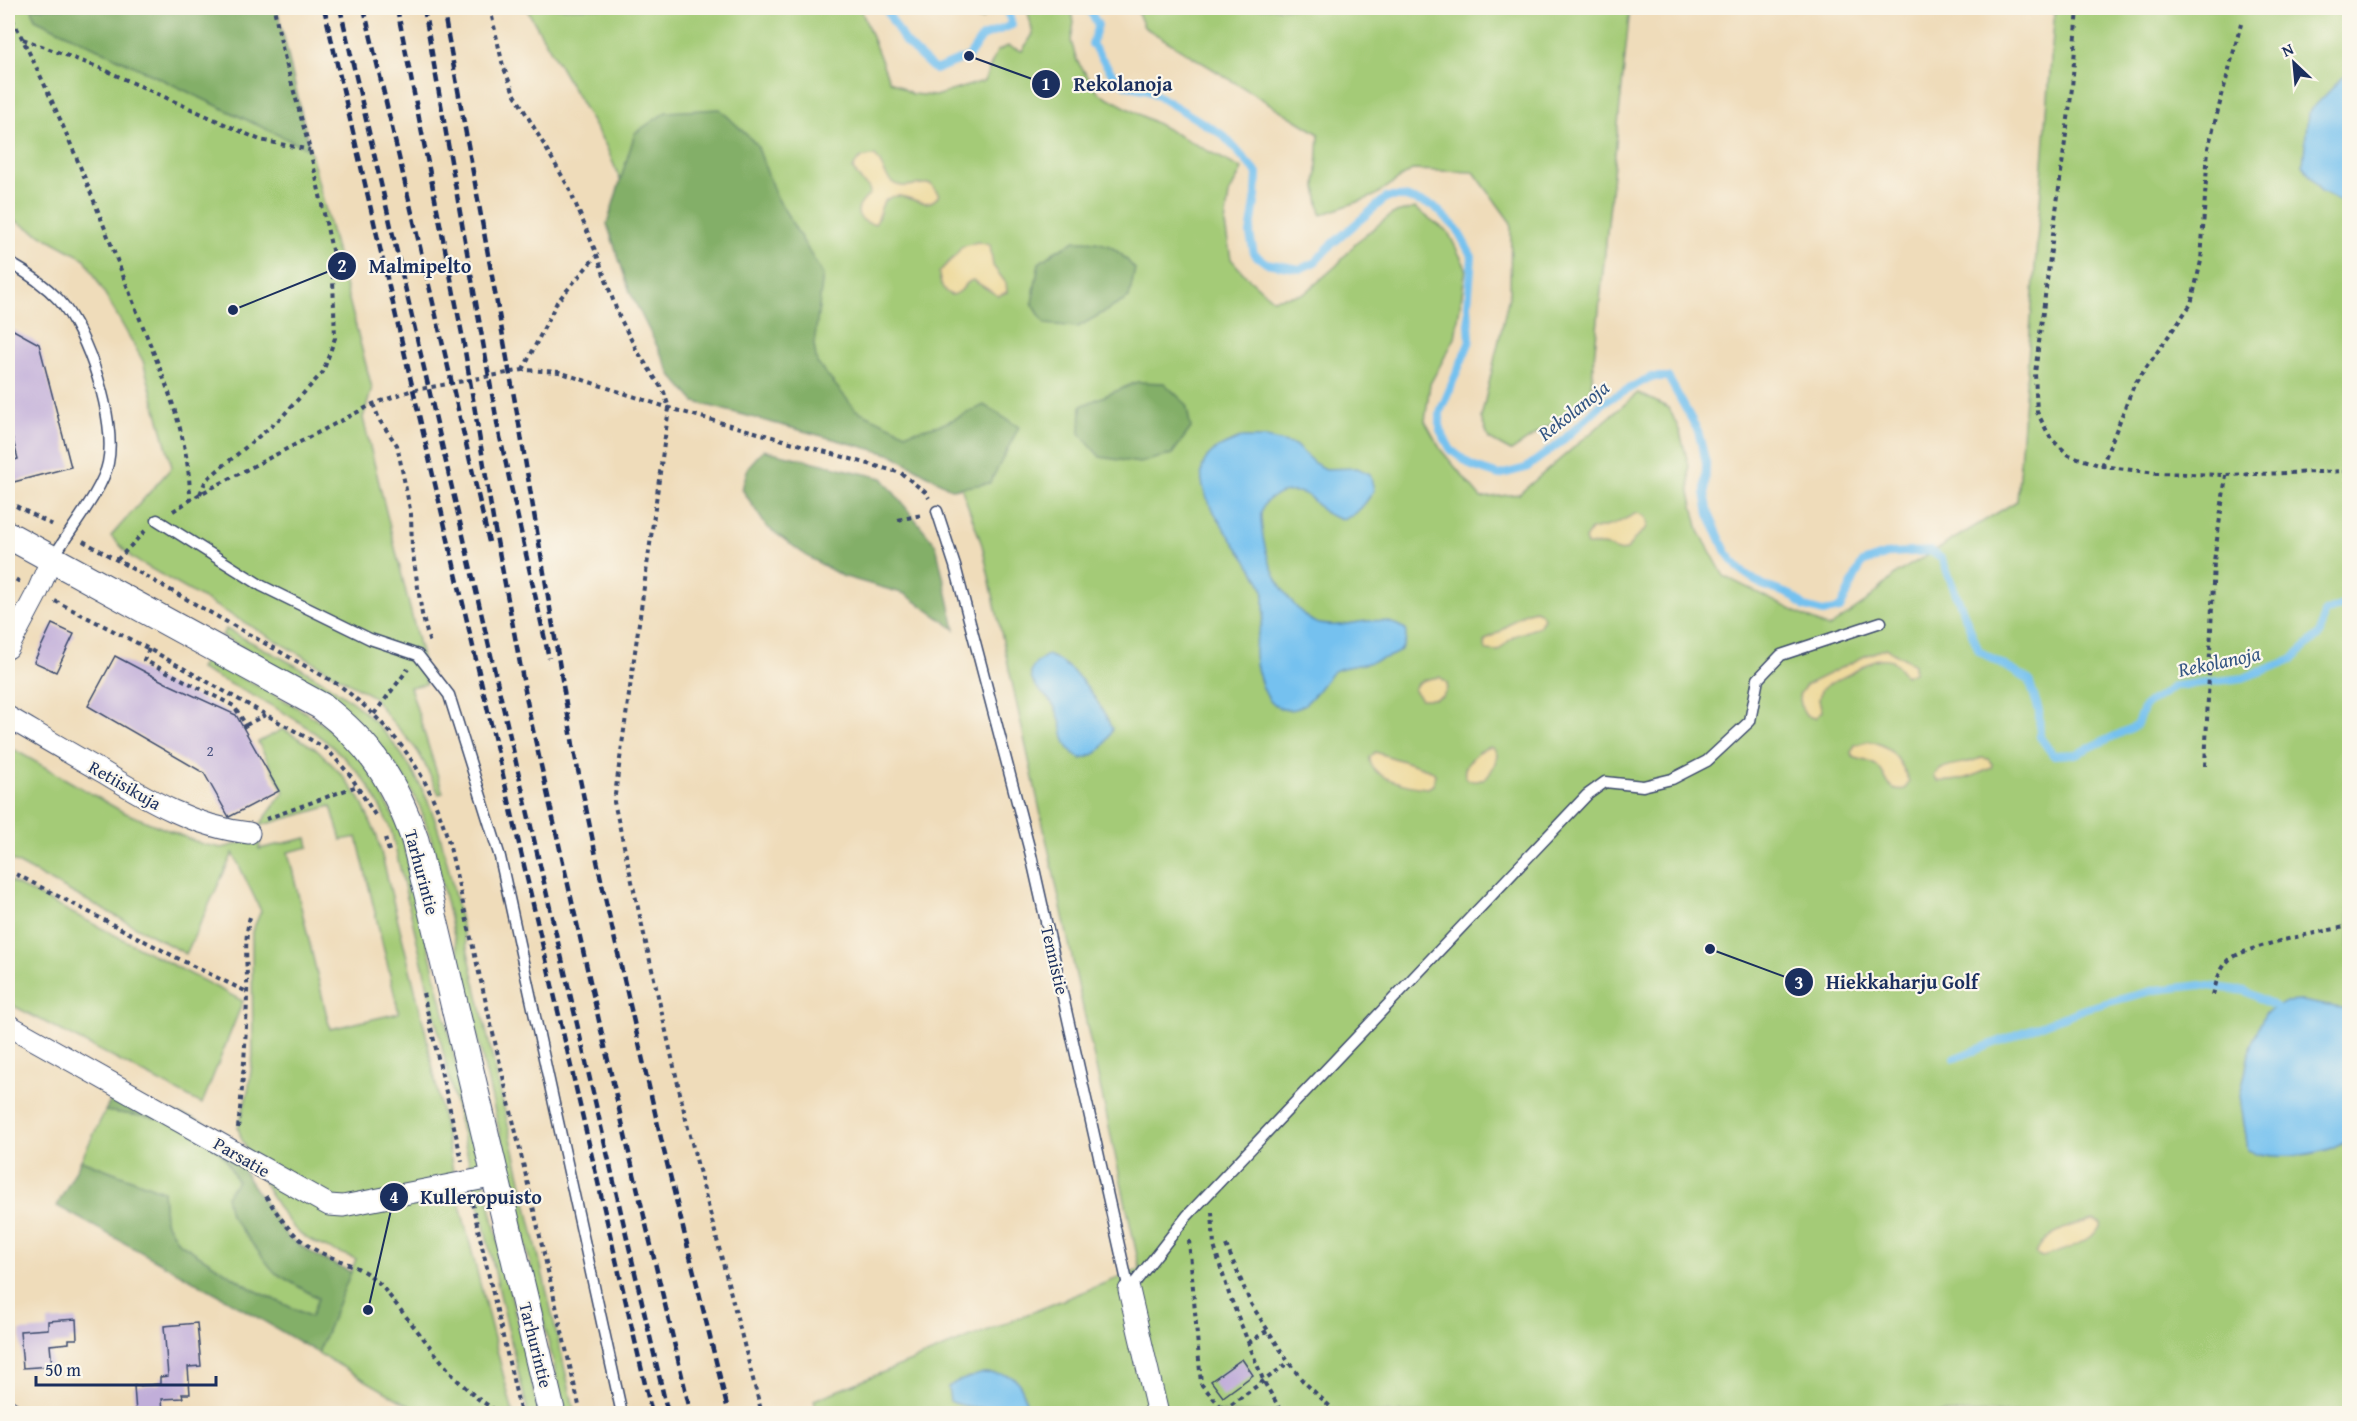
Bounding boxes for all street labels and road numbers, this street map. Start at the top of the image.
street label: Retiisikuja [84,753,167,817]
street label: Tarhurintie [398,826,446,918]
street label: Tennistie [1034,923,1076,997]
street label: Parsatie [209,1130,275,1184]
street label: Tarhurintie [512,1299,560,1391]

